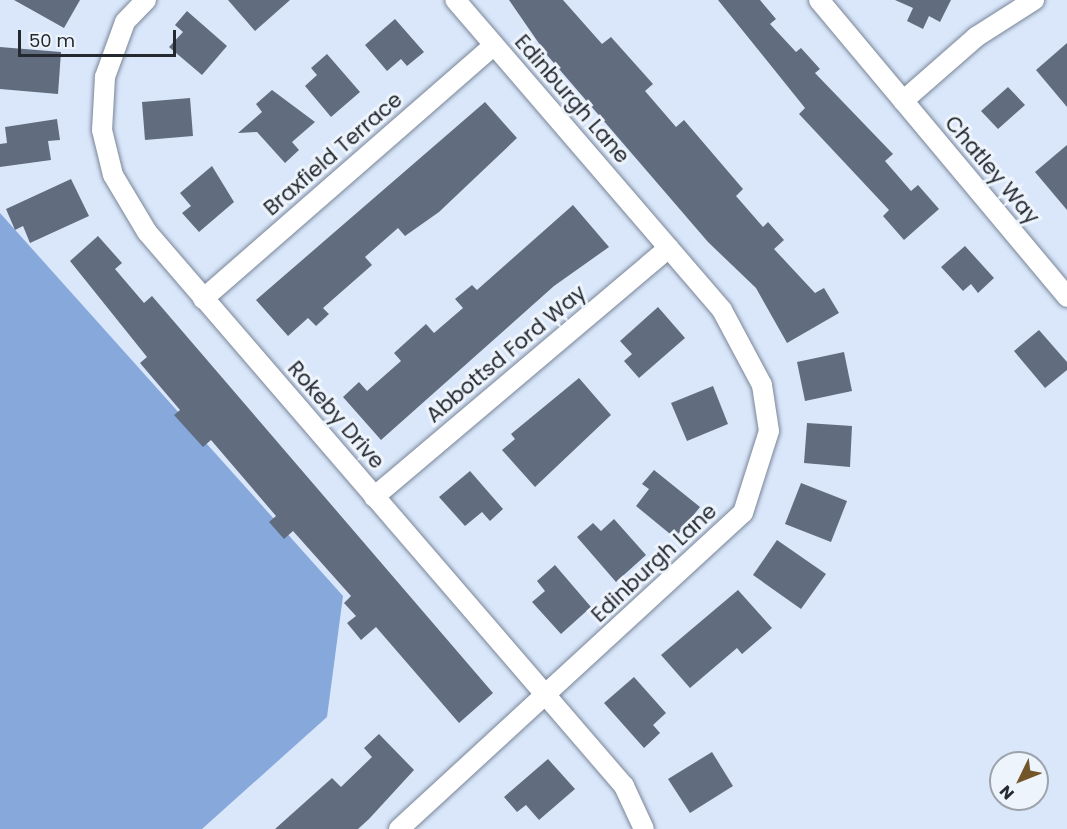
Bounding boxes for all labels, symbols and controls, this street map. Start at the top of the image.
scale bar [21,18,178,56]
text: 50 m [29,28,75,53]
street label: Edinburgh Lane [509,30,635,168]
street label: Braxfield Terrace [259,87,407,221]
street label: Chatley Way [939,111,1045,229]
street label: Abbottsd Ford Way [421,280,591,428]
street label: Rokeby Drive [282,356,390,474]
street label: Edinburgh Lane [586,499,722,627]
north arrow [989,751,1049,811]
text: N [994,780,1019,805]

